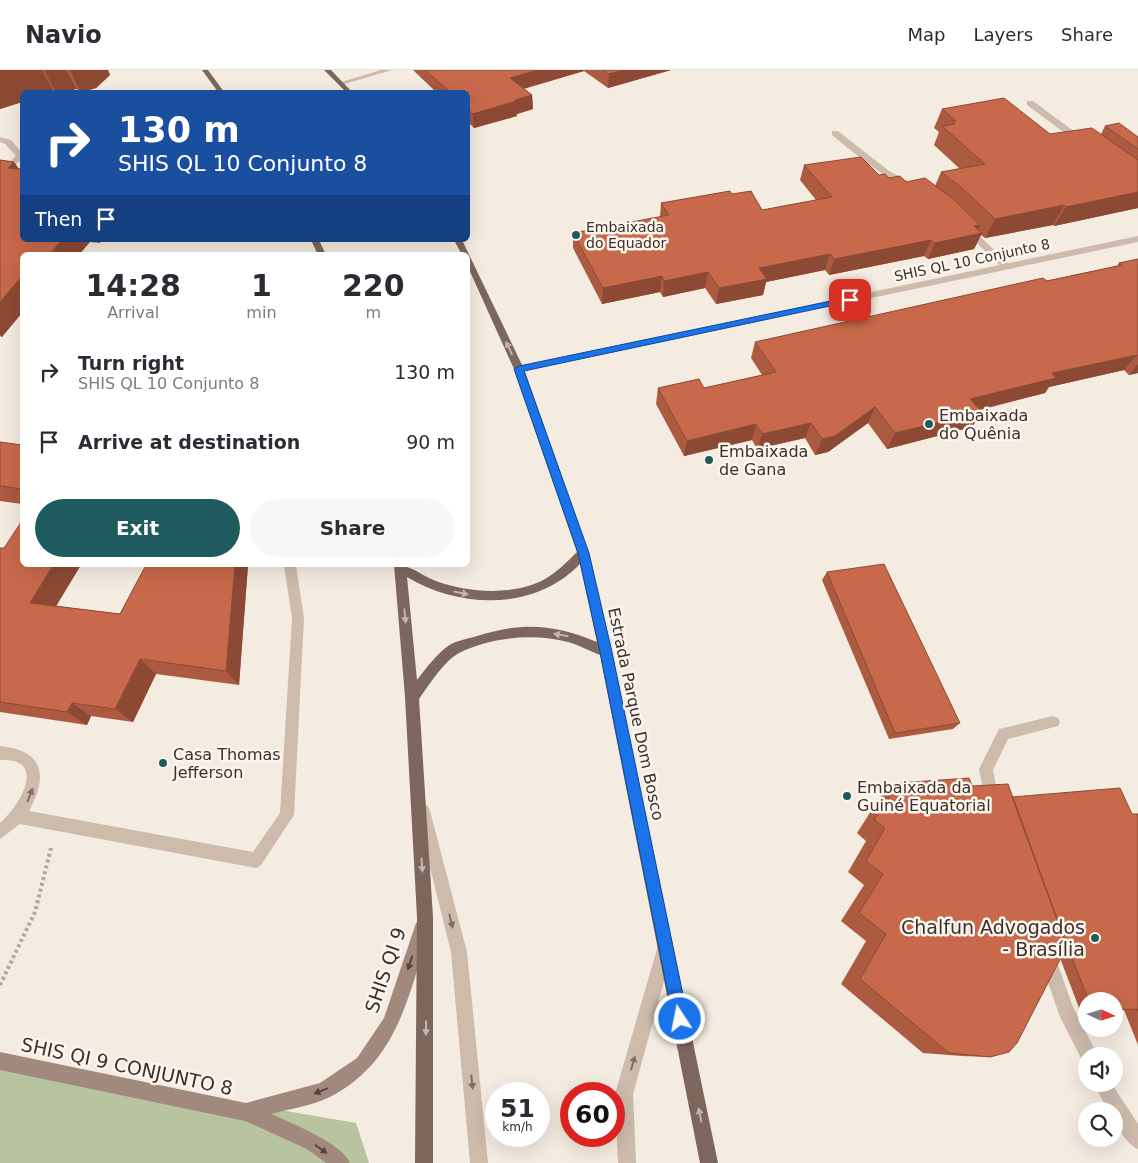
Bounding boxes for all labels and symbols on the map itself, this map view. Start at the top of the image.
place label: Embaixada do Equador [586,219,667,251]
marker: Embaixada do Equador [570,229,582,241]
street label: SHIS QL 10 Conjunto 8 [893,236,1051,284]
pin [829,279,871,321]
one-way arrow [505,341,513,355]
place label: Embaixada do Quênia [939,406,1028,443]
marker: Embaixada do Quênia [923,418,935,430]
place label: Embaixada de Gana [719,442,808,479]
marker: Embaixada de Gana [703,454,715,466]
one-way arrow [453,589,468,597]
street label: Estrada Parque Dom Bosco [604,606,668,822]
one-way arrow [401,608,409,624]
one-way arrow [553,630,569,638]
place label: Casa Thomas Jefferson [172,745,281,782]
marker: Casa Thomas Jefferson [157,757,169,769]
place label: Embaixada da Guiné Equatorial [857,778,991,815]
one-way arrow [26,787,34,802]
marker: Embaixada da Guiné Equatorial [841,790,853,802]
one-way arrow [419,858,427,874]
one-way arrow [447,914,455,929]
place label: Chalfun Advogados - Brasília [901,916,1085,960]
street label: SHIS QI 9 [360,924,410,1016]
marker: Chalfun Advogados - Brasília [1089,932,1101,944]
one-way arrow [406,956,414,971]
position arrow [653,992,705,1044]
north arrow [1078,992,1122,1038]
one-way arrow [422,1020,430,1036]
street label: SHIS QI 9 CONJUNTO 8 [19,1033,235,1099]
one-way arrow [630,1055,638,1070]
one-way arrow [468,1075,476,1091]
speed limit sign: 60 [560,1082,625,1147]
one-way arrow [314,1087,328,1095]
one-way arrow [695,1107,703,1123]
one-way arrow [314,1144,328,1154]

